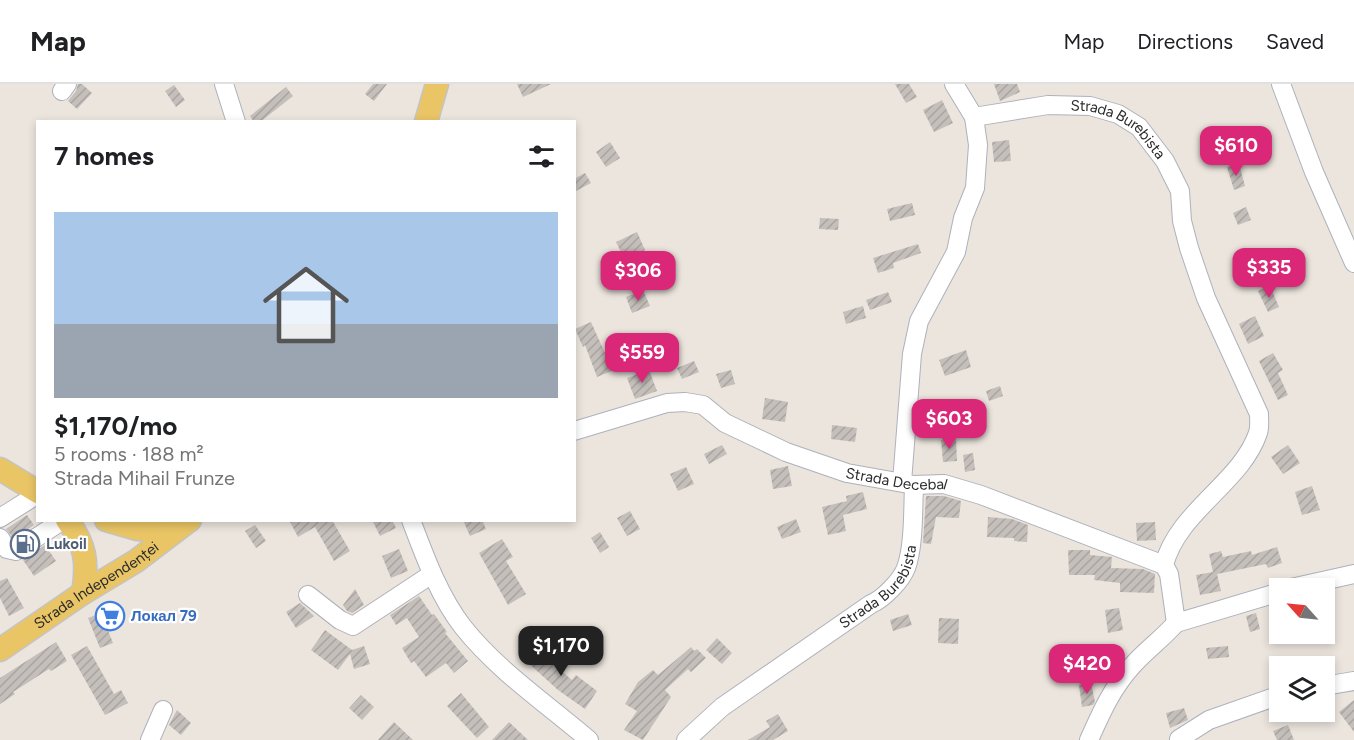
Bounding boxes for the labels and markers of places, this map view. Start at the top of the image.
pin: $610 [1200,126,1272,177]
pin: $335 [1233,248,1305,299]
pin: $306 [602,251,674,302]
pin: $559 [606,333,678,384]
pin: $603 [913,399,985,450]
fuel station icon: Lukoil [9,528,41,560]
place label: Lukoil [46,535,87,553]
supermarket icon: Локал 79 [94,600,126,632]
place label: Локал 79 [131,607,197,625]
pin: $1,170 [512,626,610,677]
pin: $420 [1051,644,1123,695]

